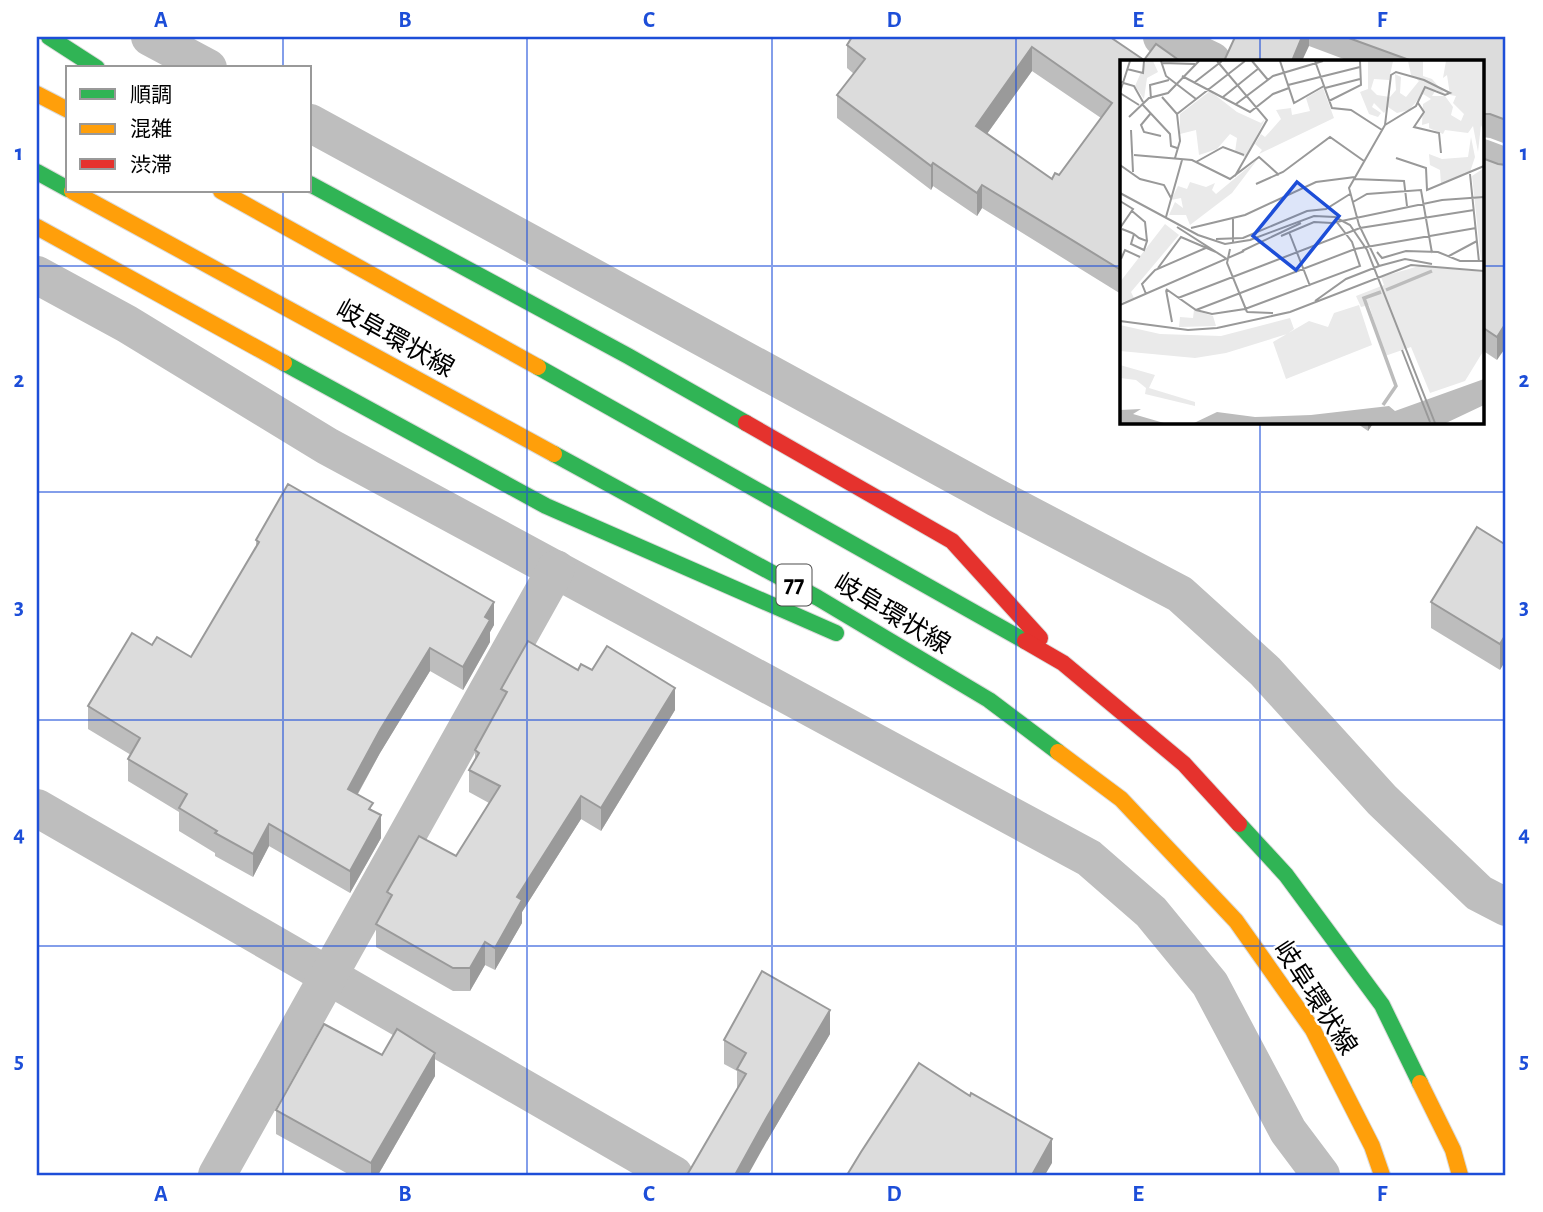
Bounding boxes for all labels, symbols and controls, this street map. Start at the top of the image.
text: A [154,9,168,32]
text: B [398,9,412,32]
text: C [643,9,655,32]
text: D [886,9,902,32]
text: E [1132,9,1144,32]
text: F [1377,9,1388,32]
inset map [1120,60,1484,424]
legend [66,66,312,192]
text: 順調 [130,84,172,106]
text: 混雑 [130,118,172,140]
text: 1 [15,142,23,165]
text: 1 [1520,142,1528,165]
text: 渋滞 [130,154,172,176]
street label: 岐阜環状線 [332,294,459,382]
text: 2 [14,369,25,392]
text: 2 [1519,369,1530,392]
road number: 77 [776,564,812,606]
street label: 岐阜環状線 [830,568,955,659]
text: 3 [14,596,24,619]
text: 3 [1519,596,1529,619]
text: 4 [13,823,25,846]
text: 4 [1518,823,1530,846]
street label: 岐阜環状線 [1269,935,1363,1060]
text: 5 [14,1050,24,1073]
text: 5 [1519,1050,1529,1073]
text: A [154,1183,168,1206]
text: B [398,1183,412,1206]
text: C [643,1183,655,1206]
text: D [886,1183,902,1206]
text: E [1132,1183,1144,1206]
text: F [1377,1183,1388,1206]

